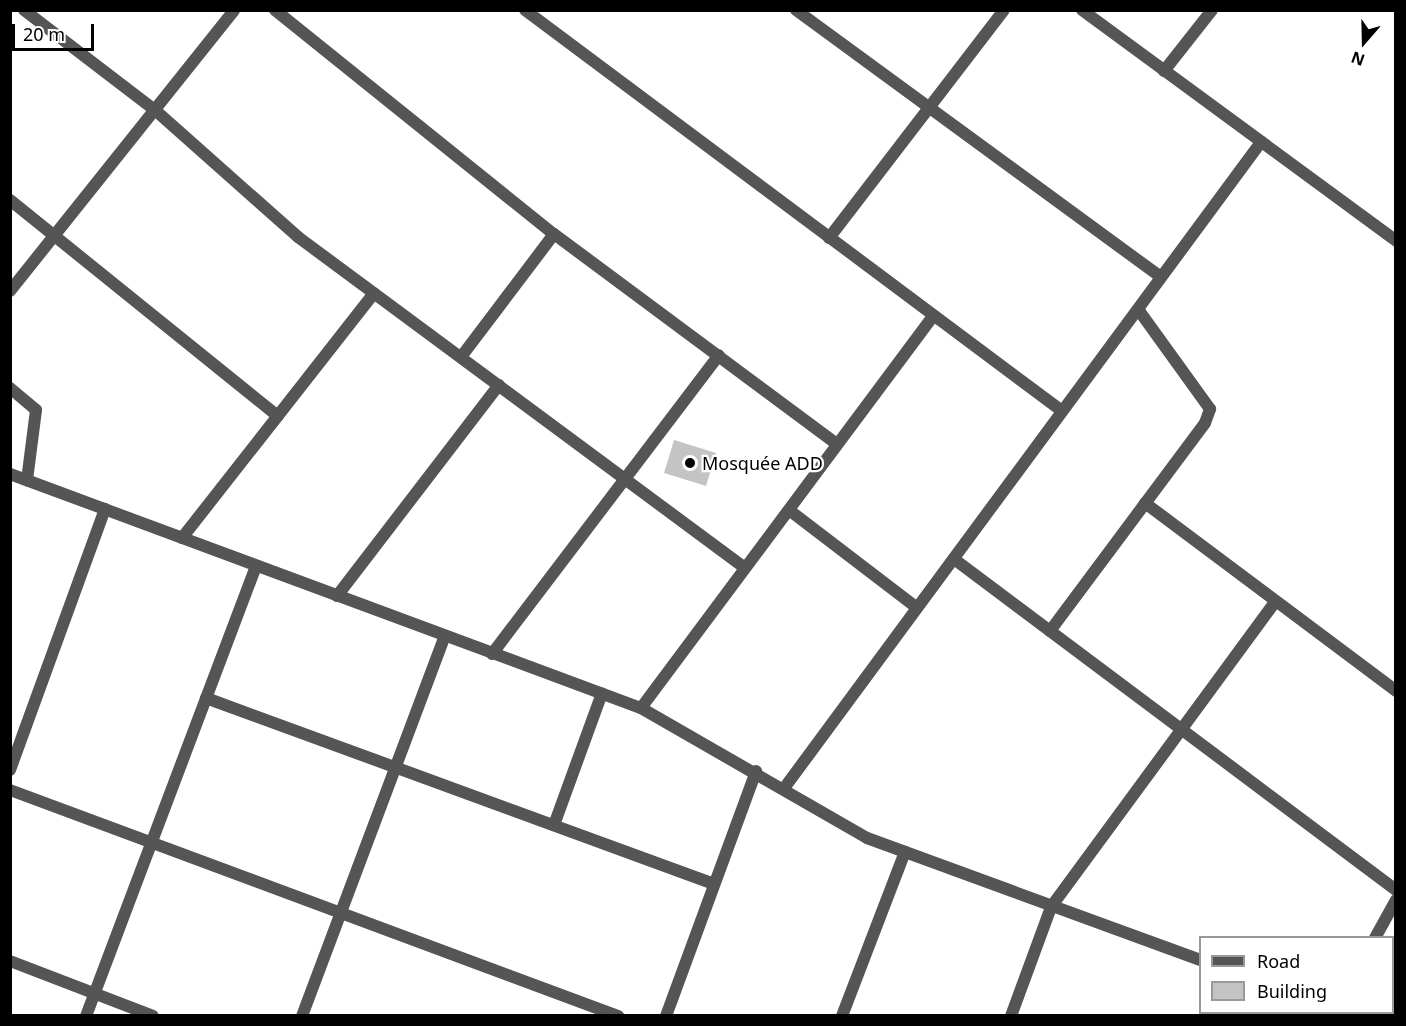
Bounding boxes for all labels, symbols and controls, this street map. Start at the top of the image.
scale bar [15,12,98,50]
north arrow [1334,12,1394,72]
text: 20 m [23,22,65,46]
text: N [1348,46,1368,71]
place label: Mosquée ADD [702,452,823,474]
marker: Mosquée ADD [683,456,697,470]
legend [1199,936,1394,1014]
text: Road [1257,949,1300,973]
text: Building [1257,979,1327,1003]

